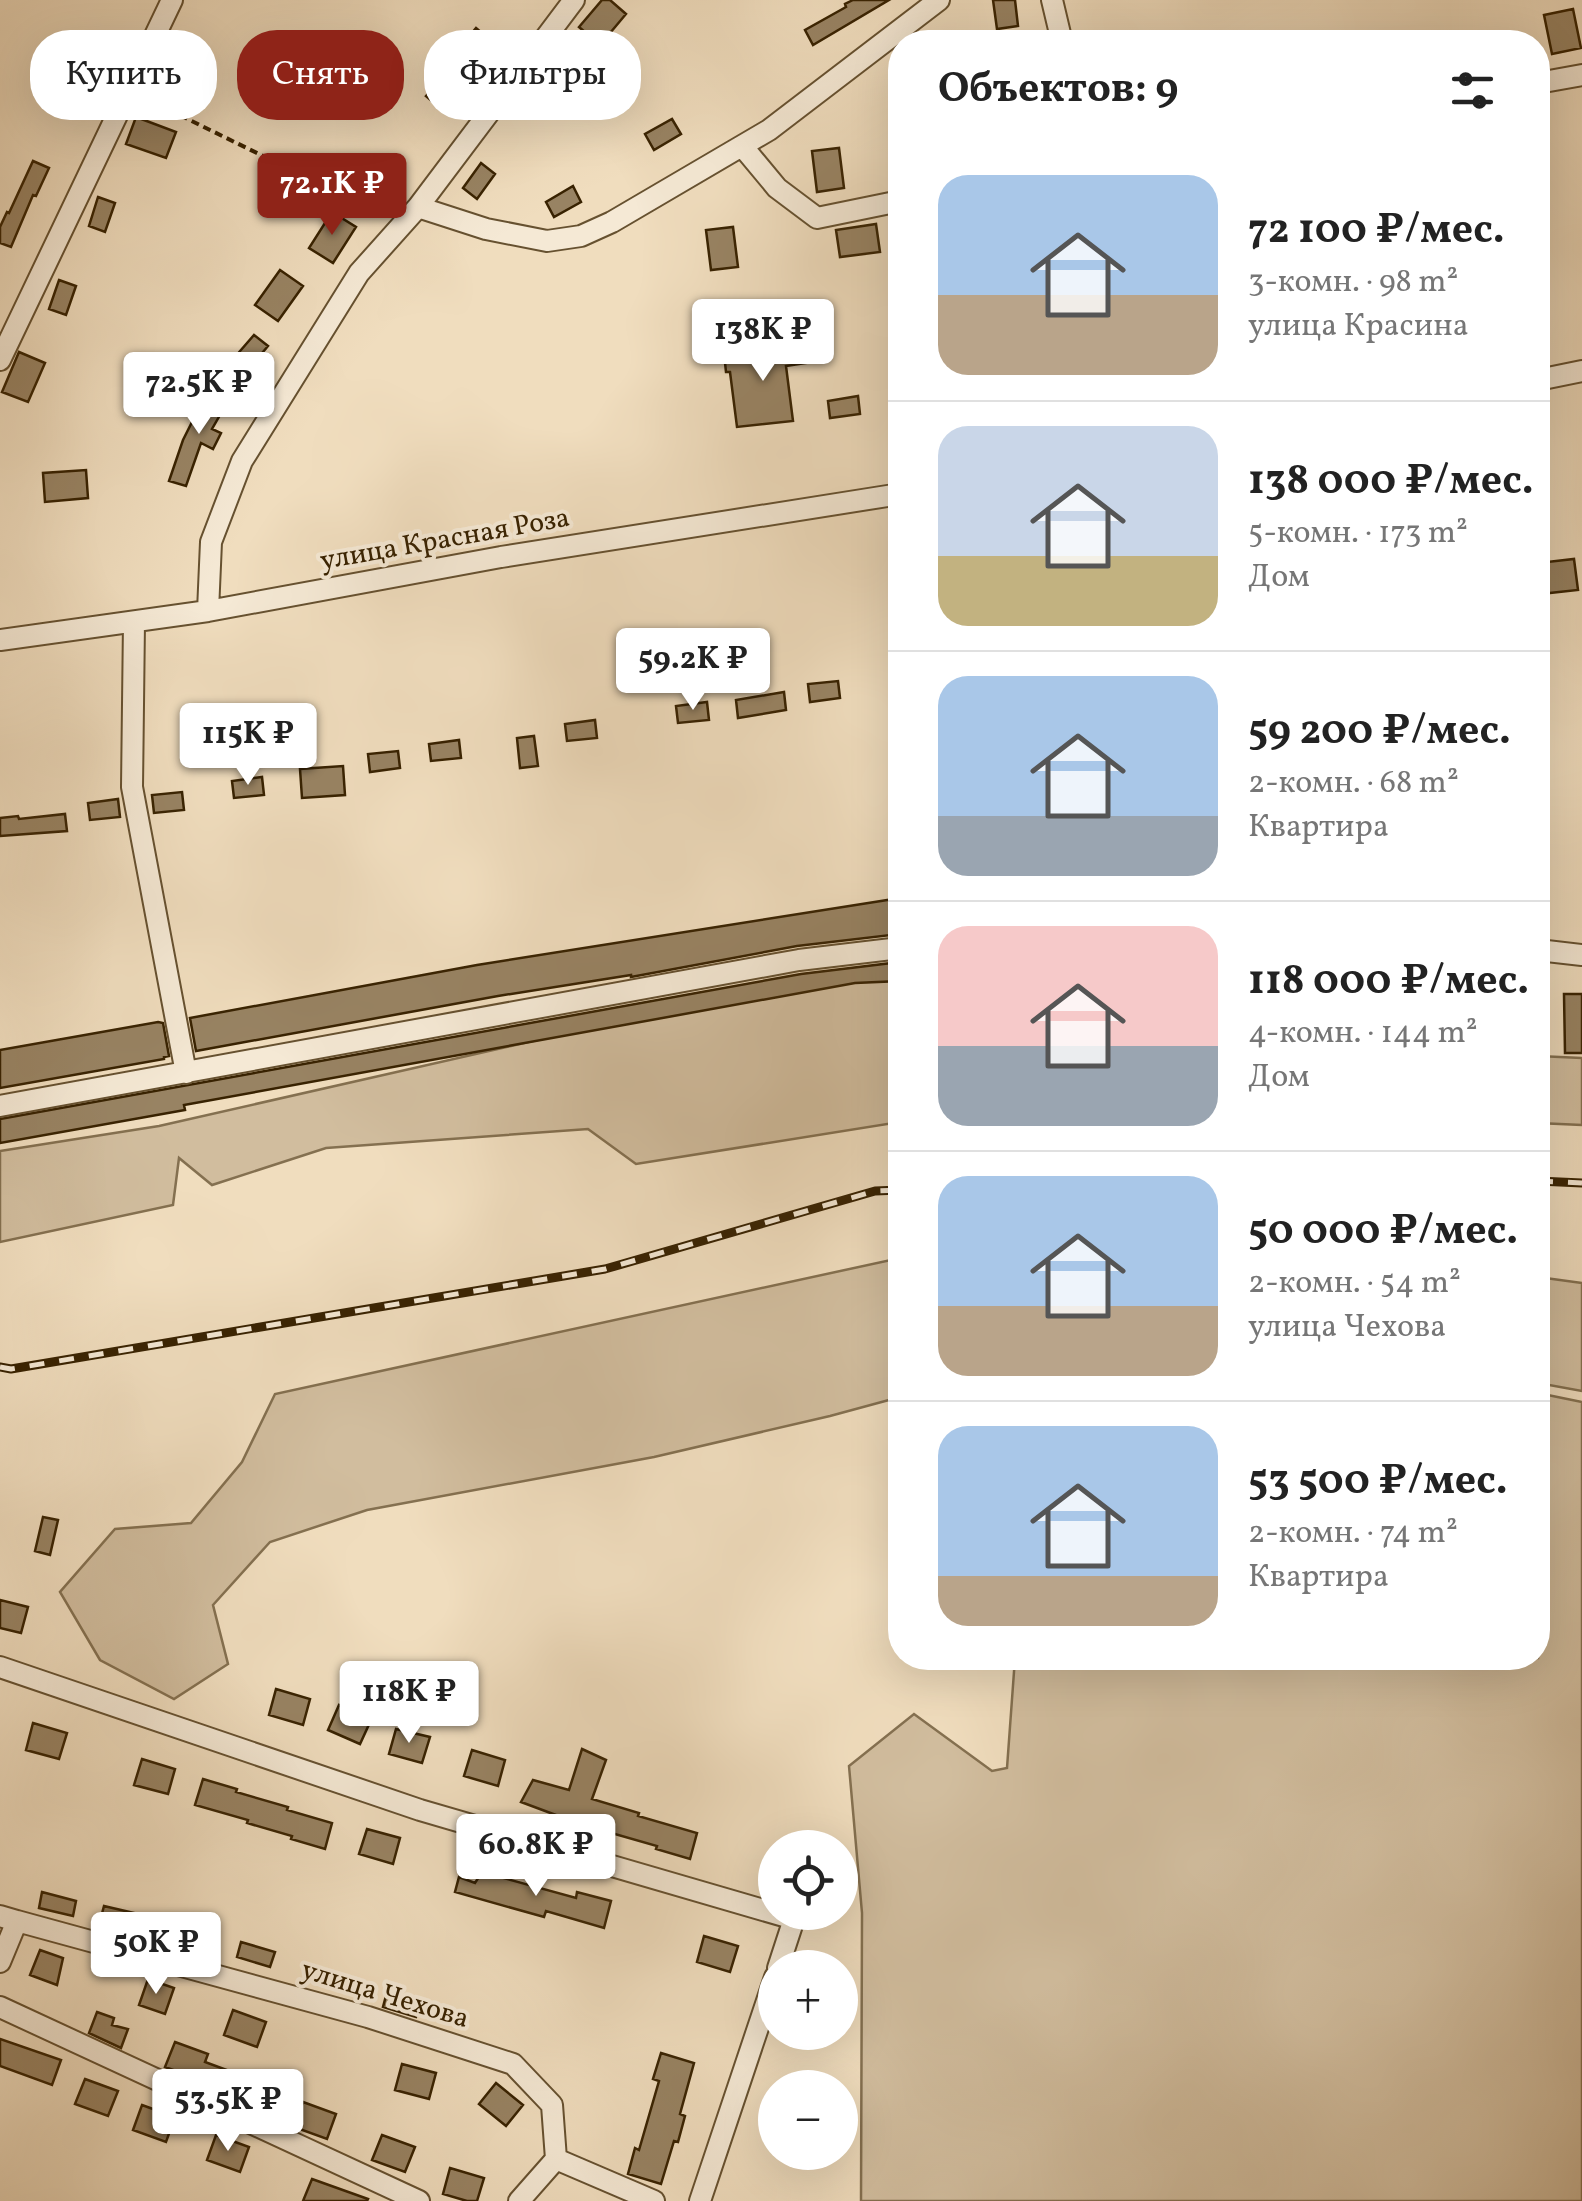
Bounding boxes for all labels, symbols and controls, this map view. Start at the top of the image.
chip: Купить [30,30,217,120]
chip: Снять [237,30,404,120]
chip: Фильтры [424,30,641,120]
text: Объектов: 9 [938,61,1178,120]
icon: filters [1445,63,1500,118]
pin: 72.1K ₽ [240,153,424,238]
text: 72.1K ₽ [279,163,385,207]
text: 72 100 ₽/мес. [1248,202,1505,261]
icon: home [1018,215,1138,335]
text: 3-комн. · 98 m² [1248,261,1458,305]
pin: 138K ₽ [682,299,844,384]
text: улица Красина [1248,305,1469,349]
text: 138K ₽ [714,309,812,353]
pin: 72.5K ₽ [107,352,291,437]
text: 72.5K ₽ [145,362,253,406]
text: 138 000 ₽/мес. [1248,453,1534,512]
icon: home [1018,466,1138,586]
street label: улица Красная Роза [317,499,573,581]
text: 5-комн. · 173 m² [1248,512,1468,556]
text: Дом [1248,556,1310,600]
pin: 59.2K ₽ [601,628,785,713]
text: 59.2K ₽ [638,638,748,682]
pin: 115K ₽ [167,703,329,788]
text: 59 200 ₽/мес. [1248,703,1511,762]
text: 115K ₽ [202,713,294,757]
icon: home [1018,716,1138,836]
text: 2-комн. · 68 m² [1248,762,1459,806]
text: Квартира [1248,806,1389,850]
text: 118 000 ₽/мес. [1248,953,1529,1012]
icon: home [1018,966,1138,1086]
text: 4-комн. · 144 m² [1248,1012,1478,1056]
text: Дом [1248,1056,1310,1100]
text: 50 000 ₽/мес. [1248,1203,1518,1262]
icon: home [1018,1216,1138,1336]
text: 2-комн. · 54 m² [1248,1262,1461,1306]
text: улица Чехова [1248,1306,1446,1350]
text: 53 500 ₽/мес. [1248,1453,1508,1512]
icon: home [1018,1466,1138,1586]
text: 2-комн. · 74 m² [1248,1512,1458,1556]
text: Квартира [1248,1556,1389,1600]
pin: 118K ₽ [328,1661,490,1746]
text: 118K ₽ [362,1671,456,1715]
pin: 60.8K ₽ [444,1814,628,1899]
text: 60.8K ₽ [478,1824,594,1868]
map controls [758,1830,858,2170]
button: locate [758,1830,858,1930]
pin: 50K ₽ [86,1912,226,1997]
text: 50K ₽ [113,1922,199,1966]
button: + [758,1950,858,2050]
street label: улица Чехова [296,1951,474,2039]
pin: 53.5K ₽ [136,2069,320,2154]
button: − [758,2070,858,2170]
text: 53.5K ₽ [174,2079,282,2123]

